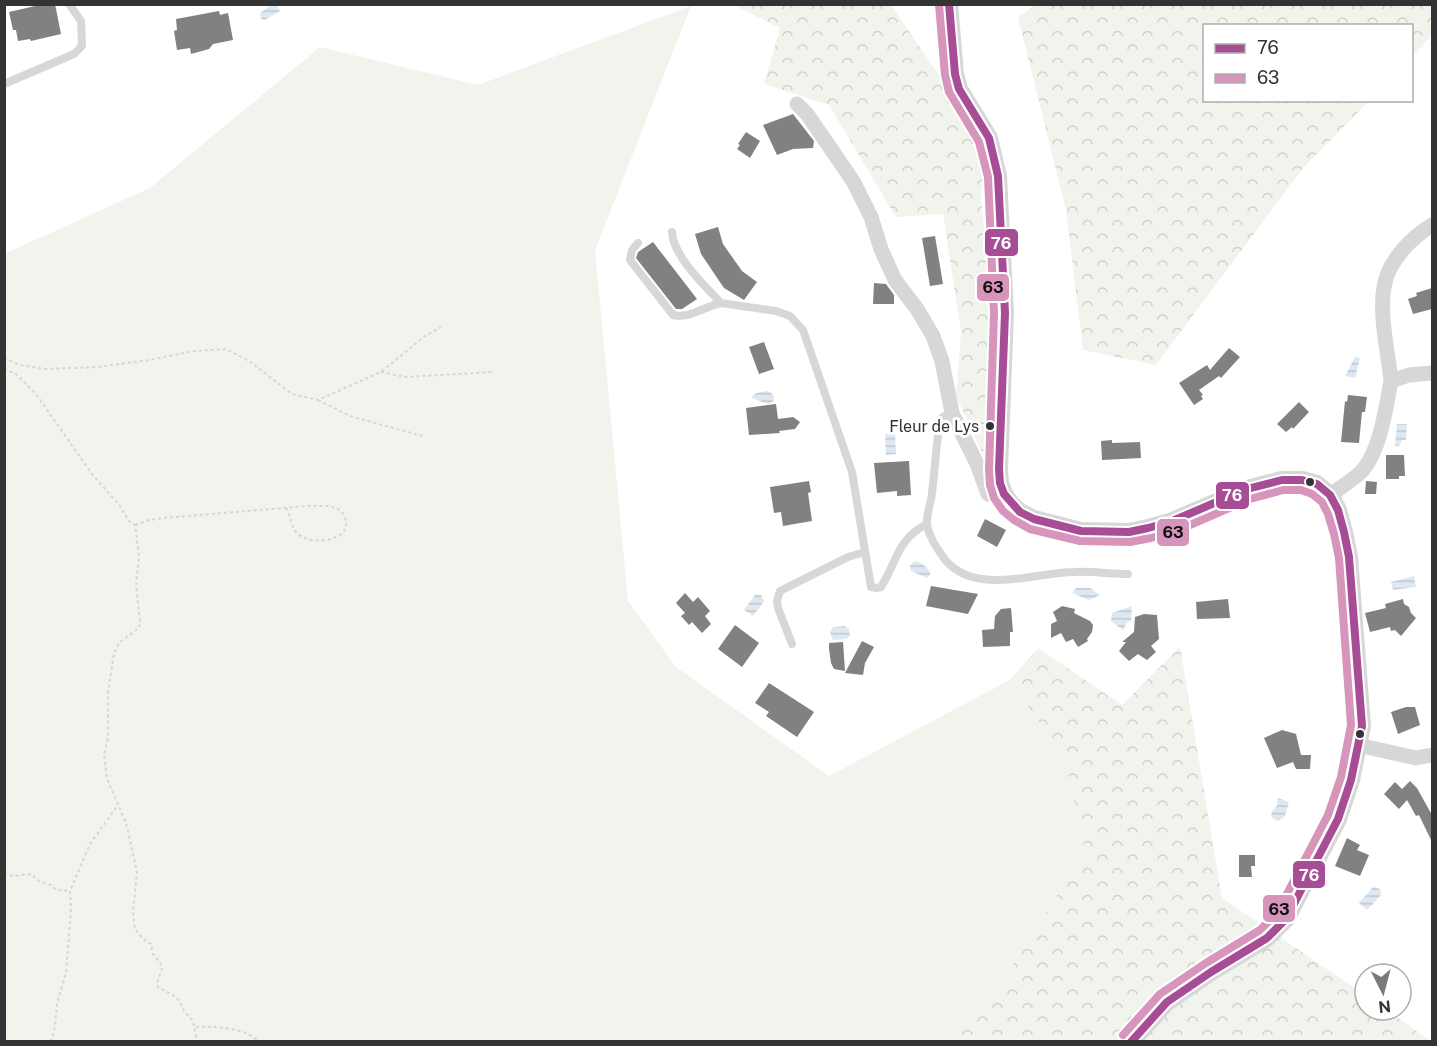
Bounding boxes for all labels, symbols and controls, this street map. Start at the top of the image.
legend [1203,24,1413,102]
text: 76 [1257,37,1279,58]
text: 63 [1257,67,1279,88]
line badge: 76 [984,228,1019,257]
text: 76 [991,234,1011,253]
line badge: 63 [976,273,1010,302]
text: 63 [982,278,1004,297]
place label: Fleur de Lys [889,417,979,436]
marker: Fleur de Lys [984,420,996,432]
unlabelled marker [1304,476,1316,488]
line badge: 76 [1215,481,1250,510]
text: 76 [1222,486,1242,505]
line badge: 63 [1156,518,1190,547]
text: 63 [1162,523,1184,542]
unlabelled marker [1354,728,1366,740]
line badge: 76 [1292,860,1326,889]
text: 76 [1299,866,1319,885]
line badge: 63 [1262,894,1296,923]
text: 63 [1268,900,1290,919]
north arrow [1353,962,1413,1022]
text: N [1377,996,1392,1017]

